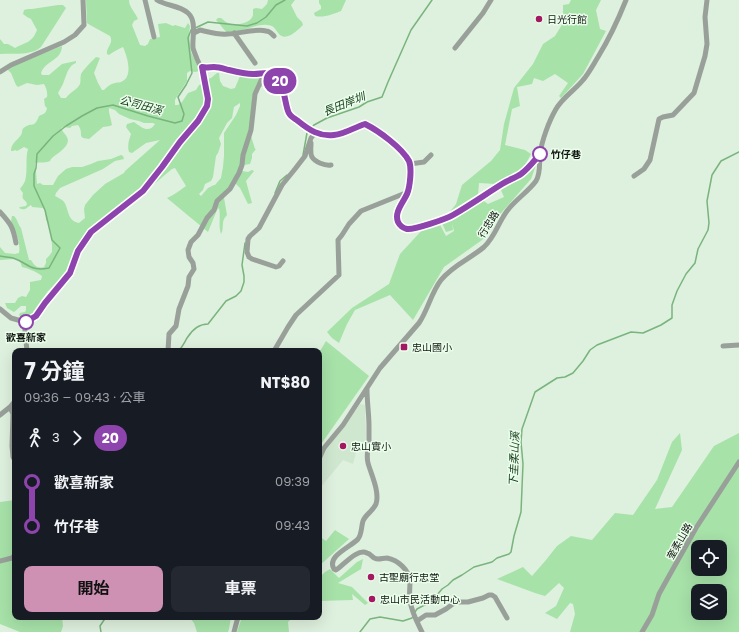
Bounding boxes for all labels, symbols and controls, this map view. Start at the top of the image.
place label: 日光行館 [547,12,587,27]
marker: 日光行館 [534,14,544,24]
line badge: 20 [262,68,298,94]
text: 20 [271,71,289,91]
water label: 長田岸圳 [321,88,369,120]
water label: 公司田溪 [118,92,166,119]
marker: 竹仔巷 [532,146,548,162]
place label: 竹仔巷 [550,147,581,162]
street label: 行忠路 [474,208,503,241]
marker: 歡喜新家 [18,314,34,330]
place label: 歡喜新家 [6,330,46,345]
place label: 忠山國小 [412,340,452,355]
marker: 忠山國小 [399,342,409,352]
text: 7 分鐘 [24,356,84,387]
text: NT$80 [260,372,310,393]
text: 09:36 – 09:43 · 公車 [24,388,145,407]
icon: walk [24,427,46,449]
icon: forward [66,427,88,449]
text: 3 [52,428,60,447]
text: 20 [102,428,119,448]
water label: 下圭柔山溪 [505,429,523,487]
place label: 忠山實小 [351,439,391,454]
marker: 忠山實小 [338,441,348,451]
text: 歡喜新家 [54,472,114,493]
text: 09:39 [275,472,310,491]
text: 竹仔巷 [54,516,99,537]
text: 09:43 [275,516,310,535]
street label: 奎柔山路 [663,520,696,562]
map controls [691,540,727,620]
button: locate [691,540,727,576]
button: 開始 [24,566,163,612]
button: 車票 [171,566,310,612]
place label: 古聖廟行忠堂 [379,570,439,585]
marker: 古聖廟行忠堂 [366,572,376,582]
button: layers [691,584,727,620]
place label: 忠山市民活動中心 [380,592,460,607]
marker: 忠山市民活動中心 [367,594,377,604]

